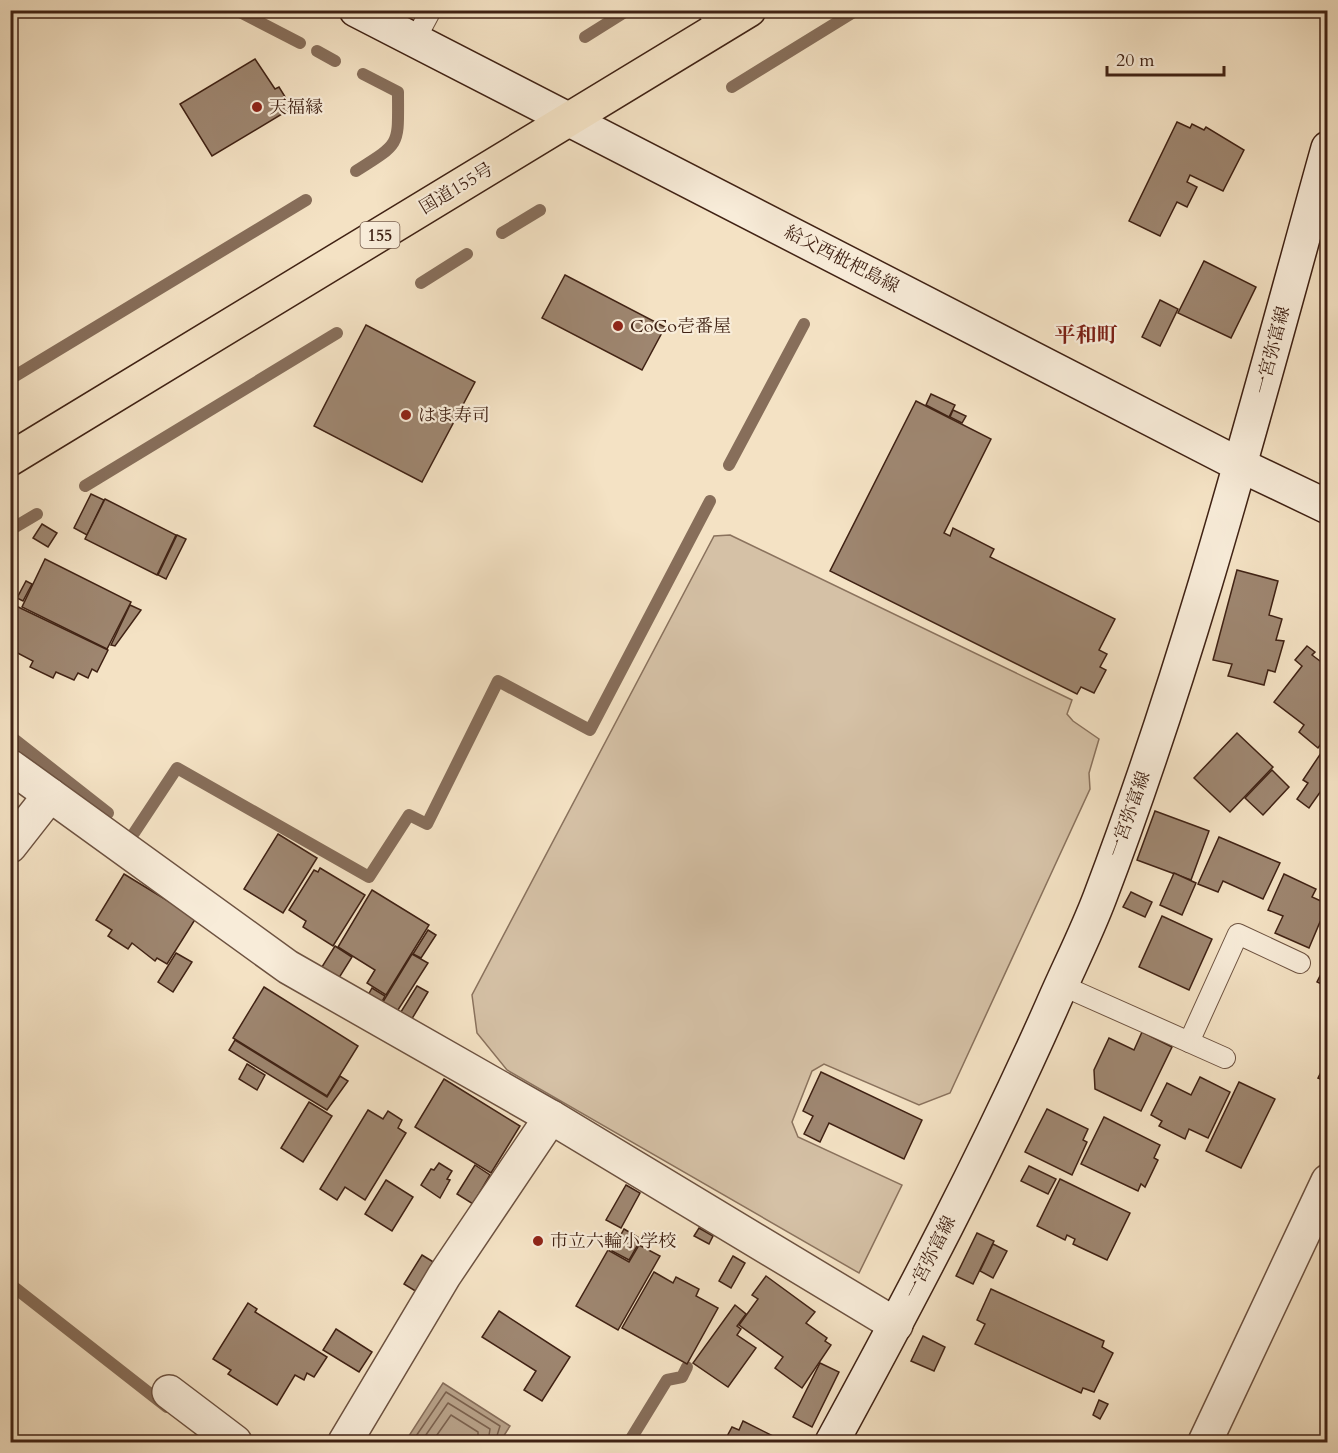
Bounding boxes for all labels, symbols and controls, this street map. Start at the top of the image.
scale bar [1107,39,1224,77]
text: 20 m [1116,48,1155,73]
place label: 天福縁 [269,95,323,120]
marker: 天福縁 [250,100,264,114]
street label: 国道155号 [415,157,498,220]
street label: 給父西枇杷島線 [780,220,904,299]
road number: 155 [360,222,400,248]
street label: 一宮弥富線 [1249,303,1296,397]
place label: CoCo壱番屋 [630,314,731,339]
marker: CoCo壱番屋 [611,319,625,333]
district label: 平和町 [1055,321,1118,350]
place label: はま寿司 [418,403,490,428]
marker: はま寿司 [399,408,413,422]
street label: 一宮弥富線 [1102,768,1157,861]
street label: 一宮弥富線 [899,1211,962,1303]
place label: 市立六輪小学校 [550,1229,676,1254]
marker: 市立六輪小学校 [531,1234,545,1248]

